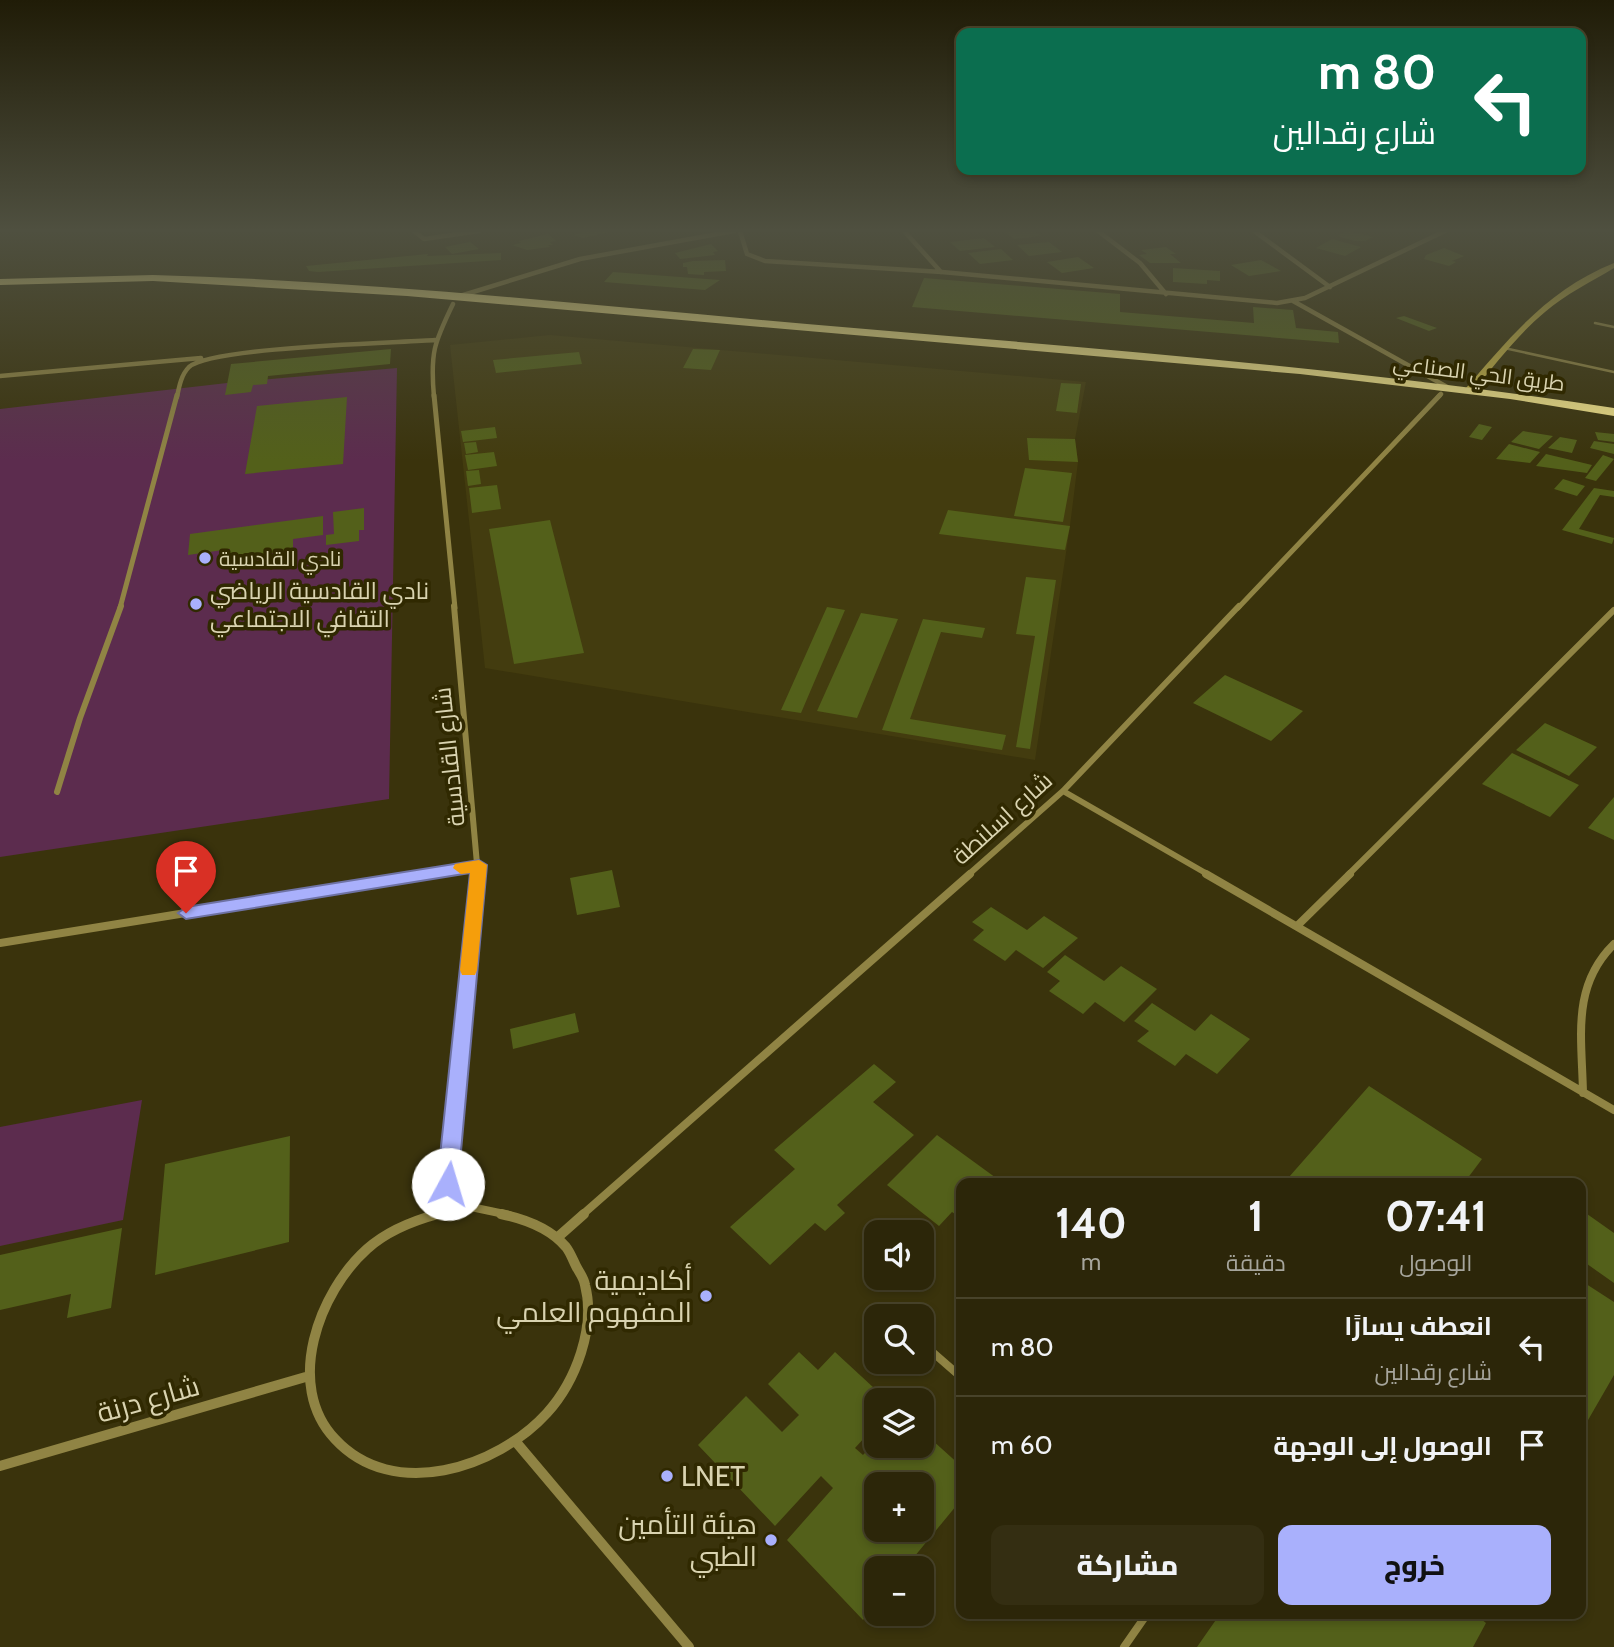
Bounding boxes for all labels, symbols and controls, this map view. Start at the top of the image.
text: 80 m [1318,42,1436,101]
icon: left [1460,56,1551,147]
text: شارع رقدالين [1273,113,1436,152]
street label: طريق الحي الصناعي [1391,350,1566,400]
place label: نادي القادسية [219,546,341,575]
marker: نادي القادسية [197,550,213,566]
place label: نادي القادسية الرياضي التقافي الاجتماعي [210,576,429,638]
marker: نادي القادسية الرياضي التقافي الاجتماعي [188,596,204,612]
street label: شارع القادسية [427,686,473,828]
street label: شارع اسلنطة [946,766,1059,872]
pin [156,841,216,913]
icon: arrive [167,852,205,890]
position arrow [411,1147,485,1221]
text: 1 [1248,1190,1264,1242]
text: 07:41 [1385,1190,1487,1242]
text: 140 [1055,1197,1127,1249]
map controls [864,1220,934,1626]
button: sound [864,1220,934,1290]
text: m [1081,1248,1101,1276]
text: دقيقة [1226,1249,1286,1277]
text: الوصول [1399,1249,1473,1277]
place label: أكاديمية المفهوم العلمي [496,1263,692,1334]
marker: أكاديمية المفهوم العلمي [698,1288,714,1304]
button: search [864,1304,934,1374]
text: انعطف يسارًا [1344,1310,1492,1342]
icon: left [1513,1328,1551,1366]
text: 80 m [991,1331,1054,1363]
text: شارع رقدالين [1375,1358,1492,1386]
street label: شارع درنة [93,1368,204,1432]
button: layers [864,1388,934,1458]
icon: arrive [1513,1426,1551,1464]
text: 60 m [991,1429,1053,1461]
text: الوصول إلى الوجهة [1273,1430,1492,1462]
place label: LNET [681,1459,745,1493]
marker: LNET [659,1468,675,1484]
button: + [864,1472,934,1542]
place label: هيئة التأمين الطبي [618,1507,757,1578]
button: مشاركة [991,1525,1264,1605]
button: خروج [1278,1525,1551,1605]
marker: هيئة التأمين الطبي [763,1532,779,1548]
button: − [864,1556,934,1626]

